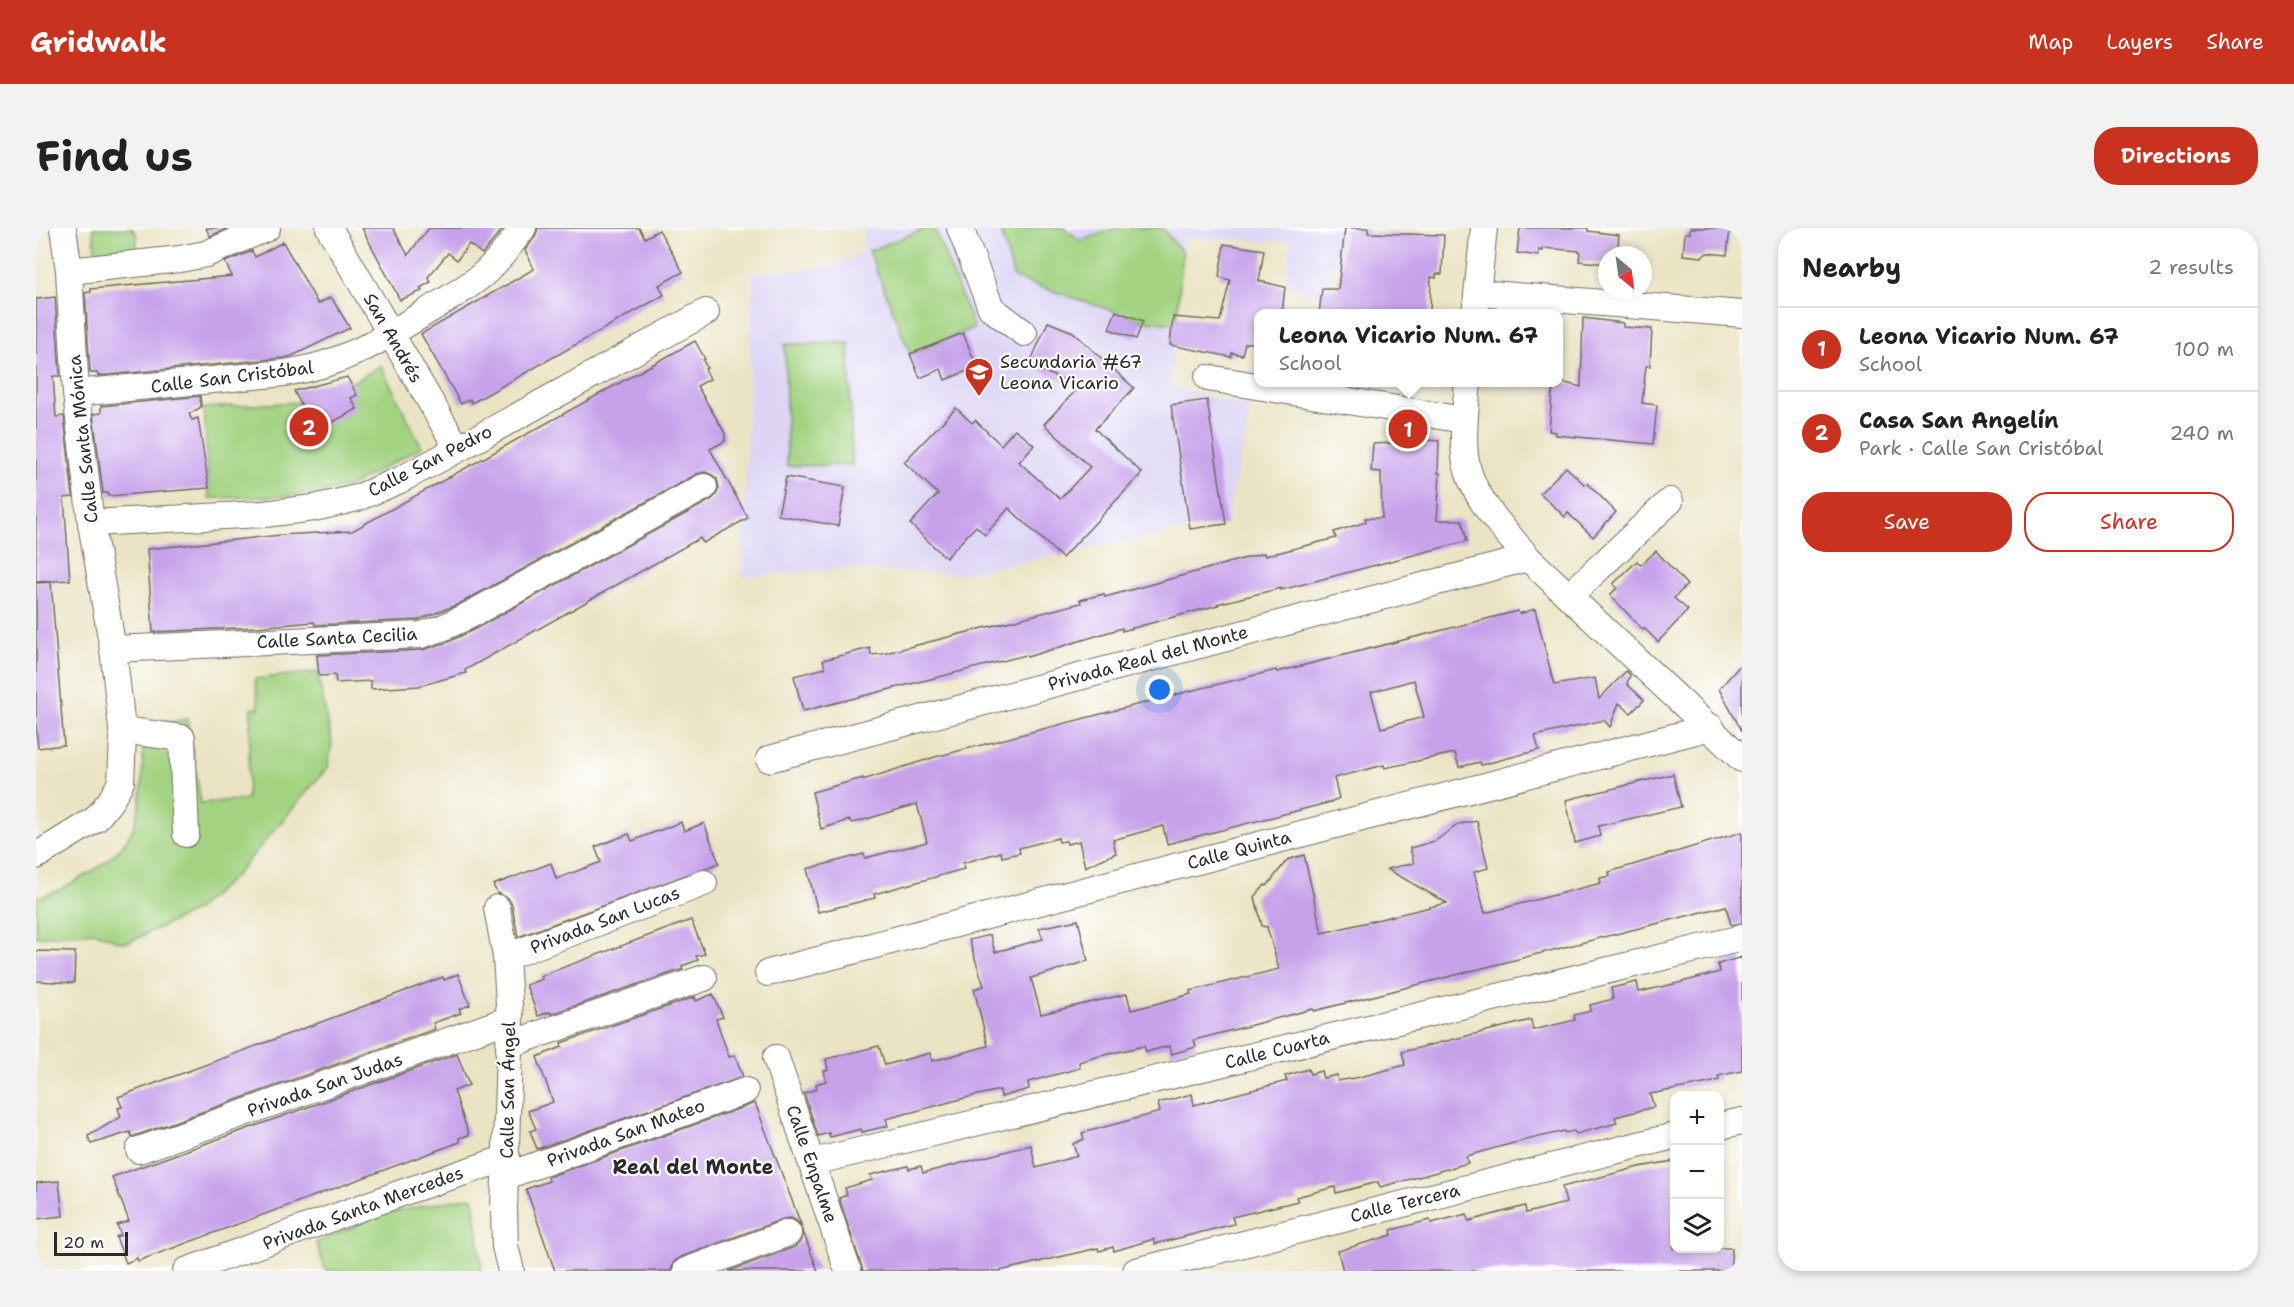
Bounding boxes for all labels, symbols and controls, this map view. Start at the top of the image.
text: Gridwalk [30,23,167,61]
text: Map [2028,28,2073,56]
text: Layers [2106,28,2173,56]
text: Share [2206,28,2264,56]
button: Directions [2094,127,2258,185]
text: Find us [36,128,193,184]
north arrow [1598,246,1652,300]
text: Nearby [1802,250,1901,285]
text: 2 results [2148,254,2234,280]
street label: San Andrés [358,289,428,387]
popup [1254,309,1563,387]
text: Leona Vicario Num. 67 [1279,321,1538,350]
text: Leona Vicario Num. 67 [1859,322,2119,351]
text: 1 [1817,336,1826,362]
text: 100 m [2174,336,2234,362]
place label: Secundaria #67 Leona Vicario [1000,350,1142,395]
text: School [1279,350,1342,376]
text: School [1859,351,1922,377]
street label: Calle Santa Mónica [62,354,104,524]
street label: Calle San Cristóbal [149,355,315,399]
school or university icon: Secundaria #67 Leona Vicario [963,356,995,398]
pin: 2 [290,404,328,450]
pin: 1 [1388,406,1428,452]
text: Casa San Angelín [1859,406,2059,435]
street label: Calle San Pedro [364,419,496,503]
text: 2 [1815,420,1829,446]
text: 240 m [2169,420,2234,446]
text: Park · Calle San Cristóbal [1859,435,2103,461]
button: Save [1802,492,2012,552]
button: Share [2024,492,2234,552]
street label: Privada Real del Monte [1045,620,1251,696]
street label: Calle Santa Cecilia [256,622,418,654]
your location [1145,675,1174,704]
street label: Calle Quinta [1184,825,1294,875]
street label: Privada San Lucas [527,880,683,960]
street label: Calle San Ángel [495,1021,521,1159]
street label: Calle Cuarta [1222,1025,1332,1075]
street label: Privada San Judas [244,1047,406,1123]
map controls [1670,1091,1724,1253]
button: + [1670,1091,1724,1145]
street label: Privada San Mateo [544,1093,708,1173]
street label: Calle Enpalme [781,1102,843,1226]
button: − [1670,1145,1724,1199]
district label: Real del Monte [613,1154,773,1180]
street label: Privada Santa Mercedes [259,1160,467,1256]
street label: Calle Tercera [1348,1178,1462,1228]
button: layers [1670,1199,1724,1253]
scale bar [54,1229,128,1256]
text: 20 m [63,1232,104,1253]

